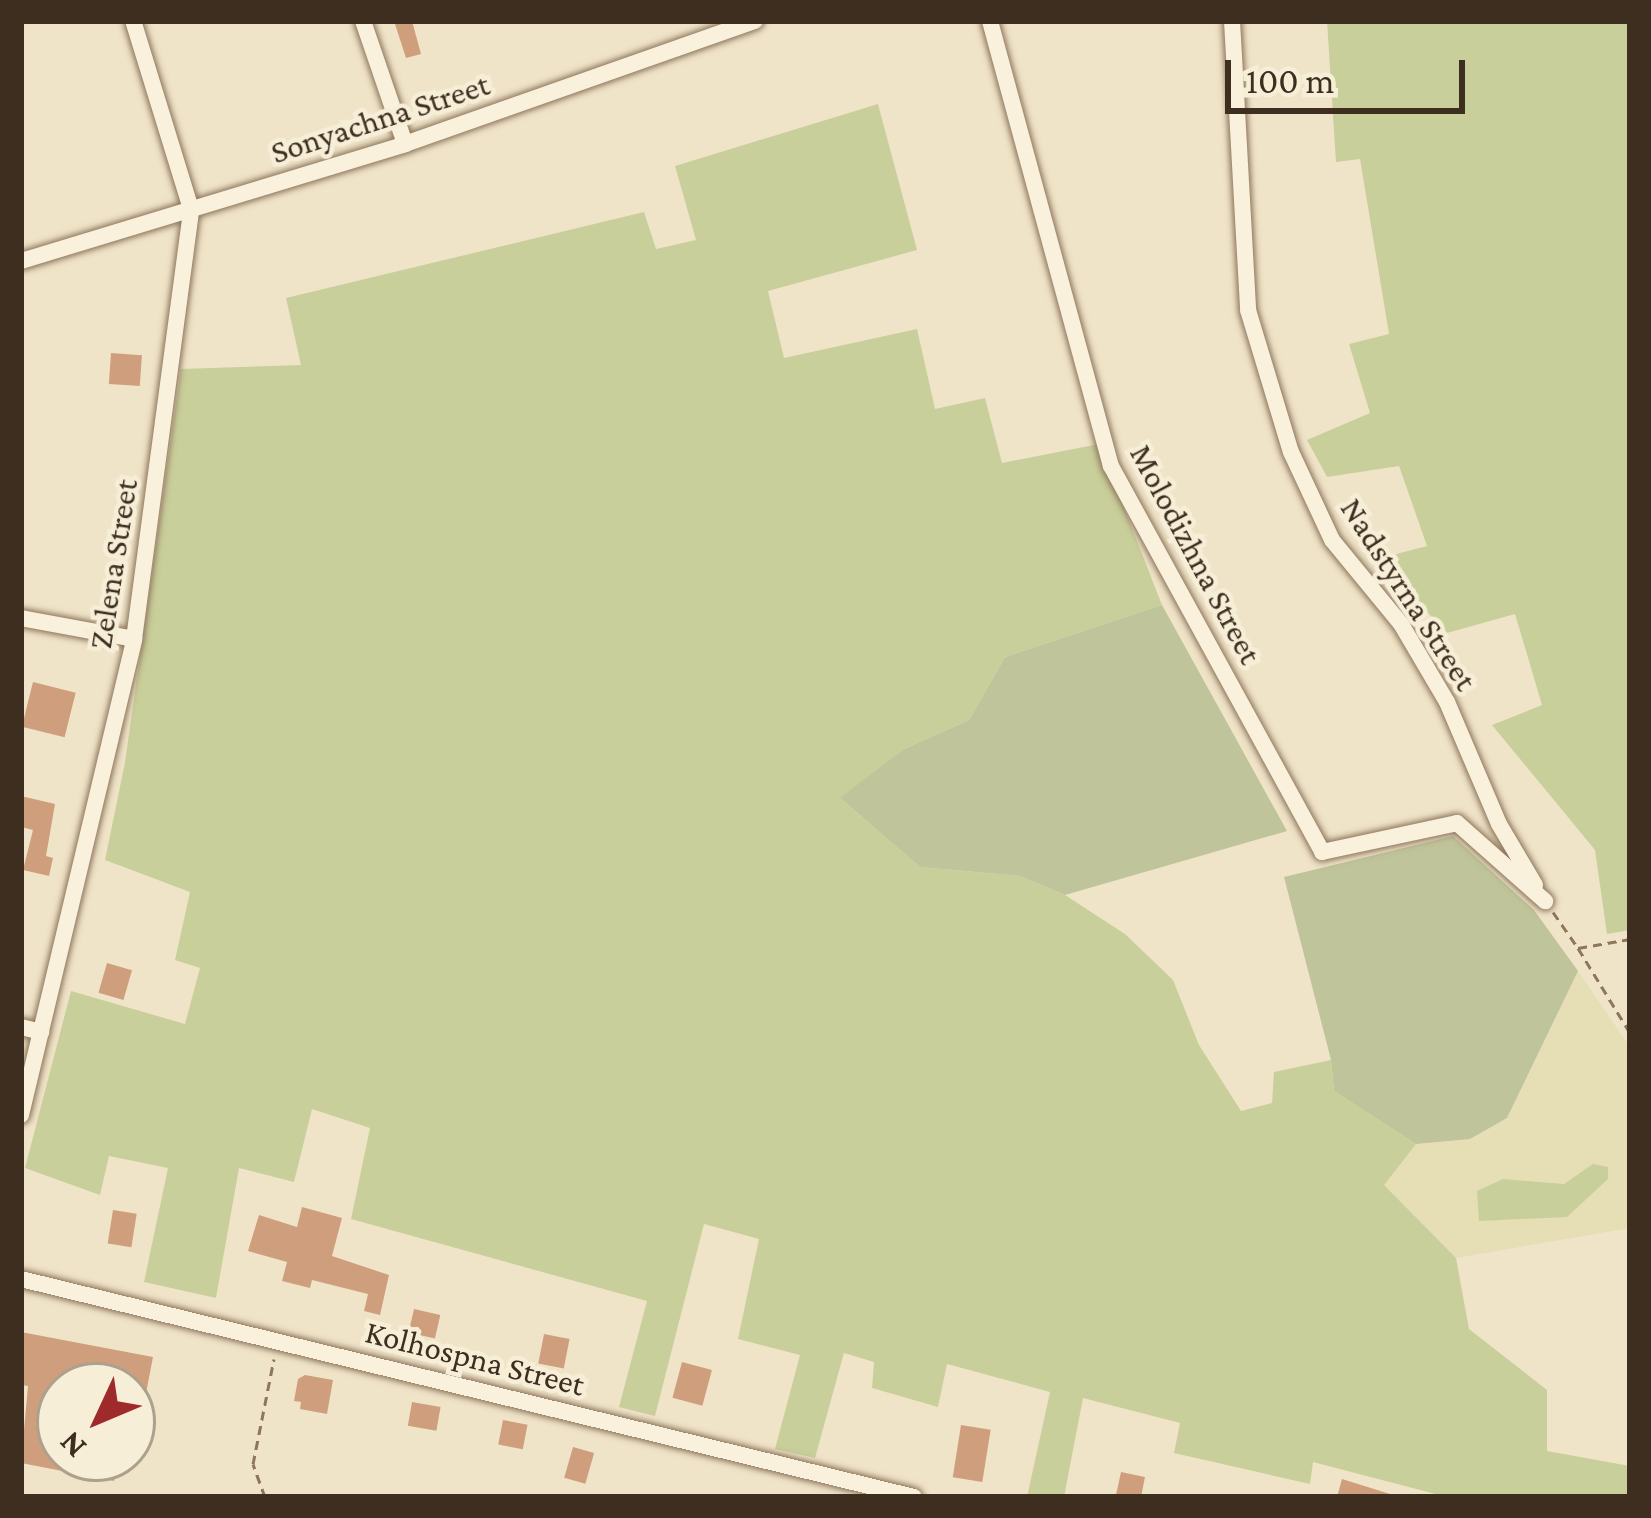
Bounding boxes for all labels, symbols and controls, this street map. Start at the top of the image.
scale bar [1231,36,1471,110]
text: 100 m [1246,61,1334,101]
street label: Sonyachna Street [266,64,494,172]
street label: Molodizhna Street [1121,437,1271,671]
street label: Zelena Street [80,476,146,652]
street label: Nadstyrna Street [1332,490,1486,698]
street label: Kolhospna Street [361,1312,589,1404]
north arrow [36,1362,156,1482]
text: N [51,1424,93,1466]

